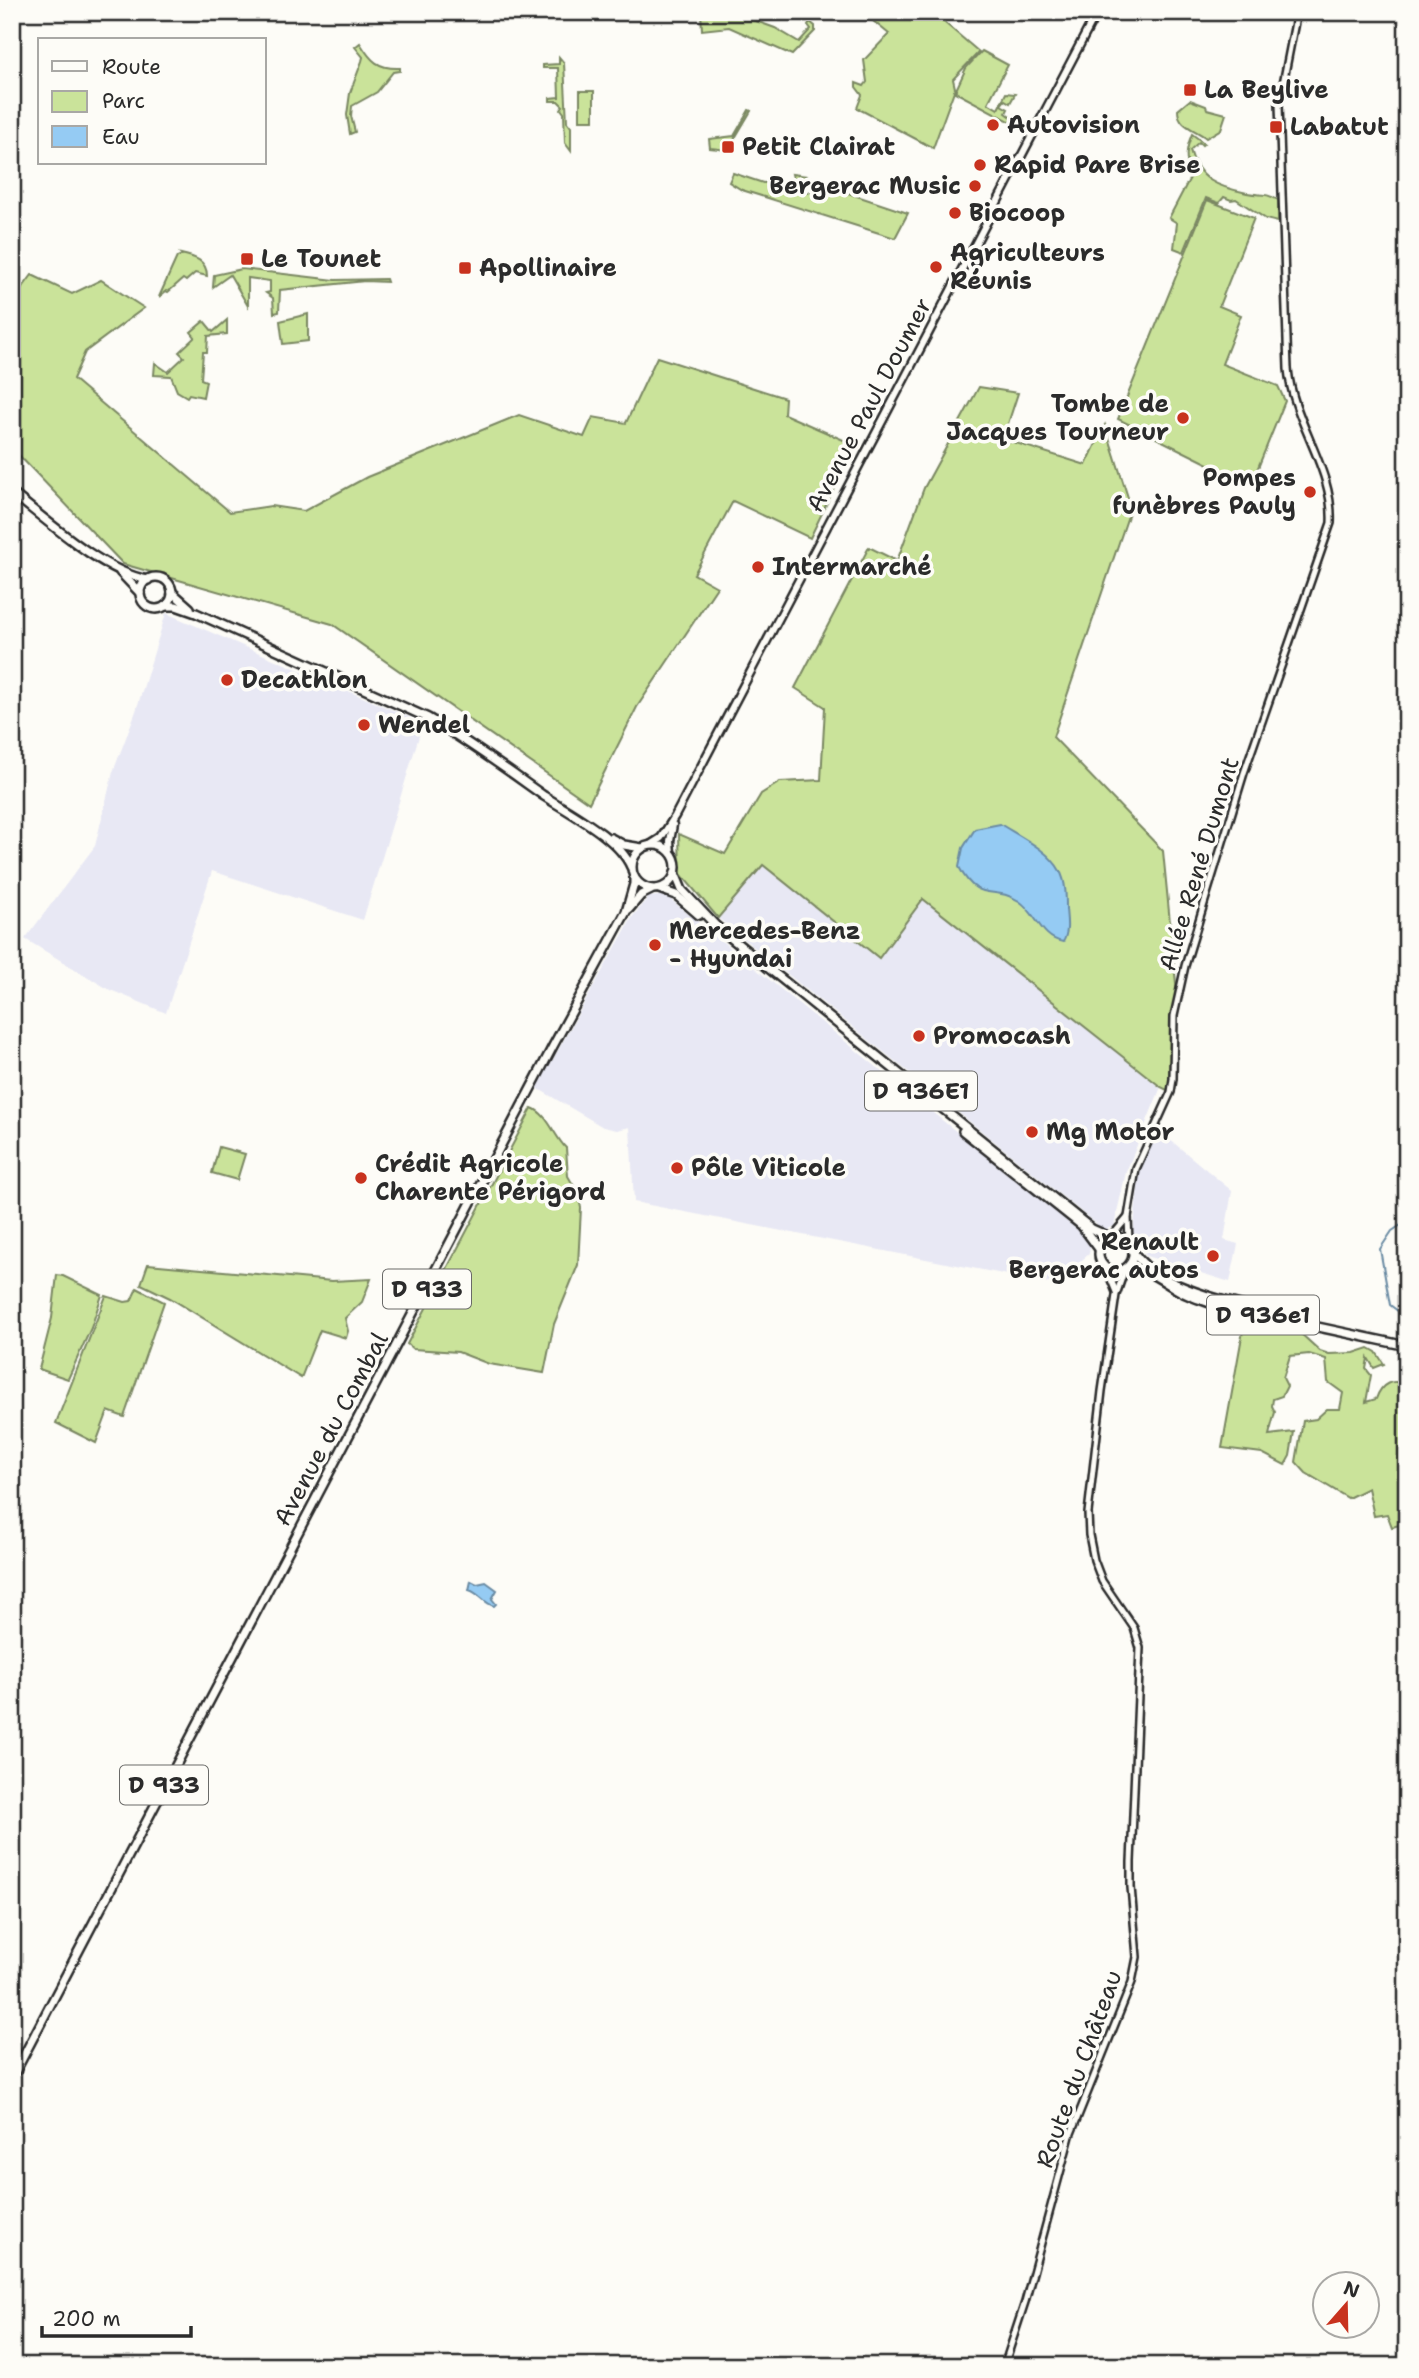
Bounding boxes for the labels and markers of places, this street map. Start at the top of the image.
place label: La Beylive [1204,74,1329,106]
marker: La Beylive [1182,82,1198,98]
place label: Autovision [1007,109,1140,141]
place label: Labatut [1290,111,1389,143]
marker: Autovision [985,117,1001,133]
marker: Labatut [1268,119,1284,135]
place label: Petit Clairat [742,131,896,163]
marker: Petit Clairat [720,139,736,155]
place label: Rapid Pare Brise [994,149,1201,181]
marker: Rapid Pare Brise [972,157,988,173]
place label: Bergerac Music [769,170,961,202]
marker: Bergerac Music [967,178,983,194]
place label: Biocoop [969,197,1065,229]
marker: Biocoop [947,205,963,221]
place label: Agriculteurs Réunis [950,237,1105,297]
place label: Le Tounet [261,243,381,275]
marker: Le Tounet [239,251,255,267]
place label: Apollinaire [479,252,617,284]
marker: Agriculteurs Réunis [928,259,944,275]
marker: Apollinaire [457,260,473,276]
place label: Tombe de Jacques Tourneur [946,388,1169,448]
marker: Tombe de Jacques Tourneur [1175,410,1191,426]
place label: Pompes funèbres Pauly [1112,462,1296,522]
marker: Pompes funèbres Pauly [1302,484,1318,500]
place label: Intermarché [772,551,932,583]
marker: Intermarché [750,559,766,575]
place label: Decathlon [241,664,368,696]
marker: Decathlon [219,672,235,688]
place label: Wendel [378,709,470,741]
marker: Wendel [356,717,372,733]
place label: Mercedes-Benz - Hyundai [669,915,861,975]
marker: Mercedes-Benz - Hyundai [647,937,663,953]
place label: Promocash [933,1020,1071,1052]
marker: Promocash [911,1028,927,1044]
place label: Mg Motor [1046,1116,1175,1148]
marker: Mg Motor [1024,1124,1040,1140]
place label: Crédit Agricole Charente Périgord [375,1148,606,1208]
place label: Pôle Viticole [691,1152,846,1184]
marker: Pôle Viticole [669,1160,685,1176]
marker: Crédit Agricole Charente Périgord [353,1170,369,1186]
place label: Renault Bergerac autos [1009,1226,1199,1286]
marker: Renault Bergerac autos [1205,1248,1221,1264]

